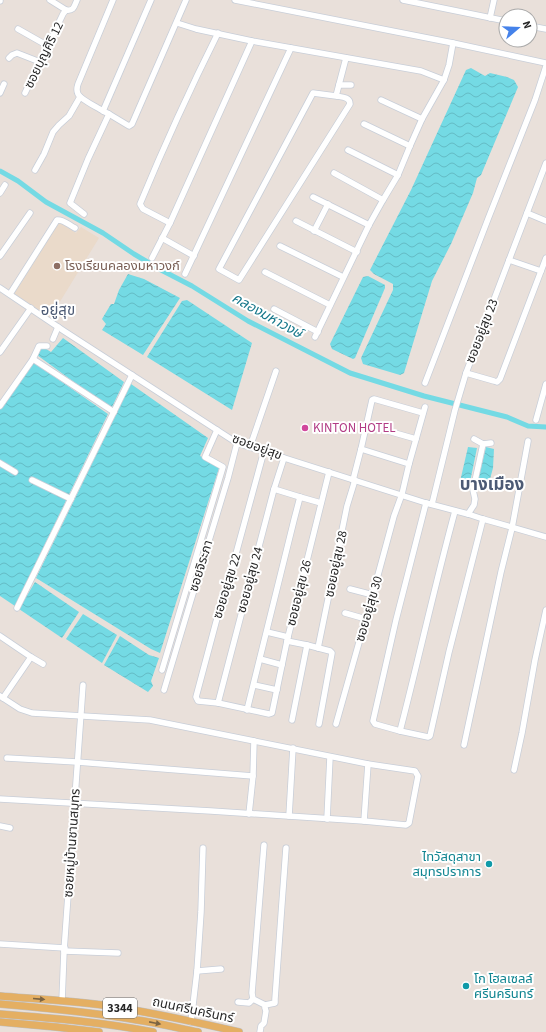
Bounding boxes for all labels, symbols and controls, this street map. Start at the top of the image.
north arrow [498,8,538,48]
street label: ซอยบุญศิริ 12 [20,19,68,91]
text: N [519,19,535,31]
place label: โรงเรียนคลองมหาวงก์ [65,257,180,275]
marker: โรงเรียนคลองมหาวงก์ [52,261,62,271]
water label: คลองมหาวงษ์ [228,288,308,345]
street label: ซอยอยู่สุข 23 [461,296,503,366]
district label: อยู่สุข [41,300,75,321]
place label: KINTON HOTEL [313,419,396,437]
marker: KINTON HOTEL [300,423,310,433]
street label: ซอยอยู่สุข [229,430,285,464]
district label: บางเมือง [460,473,524,497]
street label: ซอยอยู่สุข 28 [320,529,352,599]
street label: ซอยจิระภา [185,538,217,594]
street label: ซอยอยู่สุข 24 [233,544,268,615]
street label: ซอยอยู่สุข 22 [209,551,245,621]
street label: ซอยอยู่สุข 26 [282,558,316,628]
street label: ซอยอยู่สุข 30 [351,574,387,644]
street label: ซอยหมู่บ้านชานสมุทร [59,788,85,898]
place label: ไทวัสดุสาขา สมุทรปราการ [412,848,481,881]
marker: ไทวัสดุสาขา สมุทรปราการ [484,859,494,869]
place label: โก โฮลเซลล์ ศรีนครินทร์ [474,970,534,1003]
marker: โก โฮลเซลล์ ศรีนครินทร์ [461,981,471,991]
street label: ถนนศรีนครินทร์ [151,993,236,1028]
one-way arrow [33,995,45,1002]
road number: 3344 [103,998,137,1018]
one-way arrow [149,1021,161,1027]

